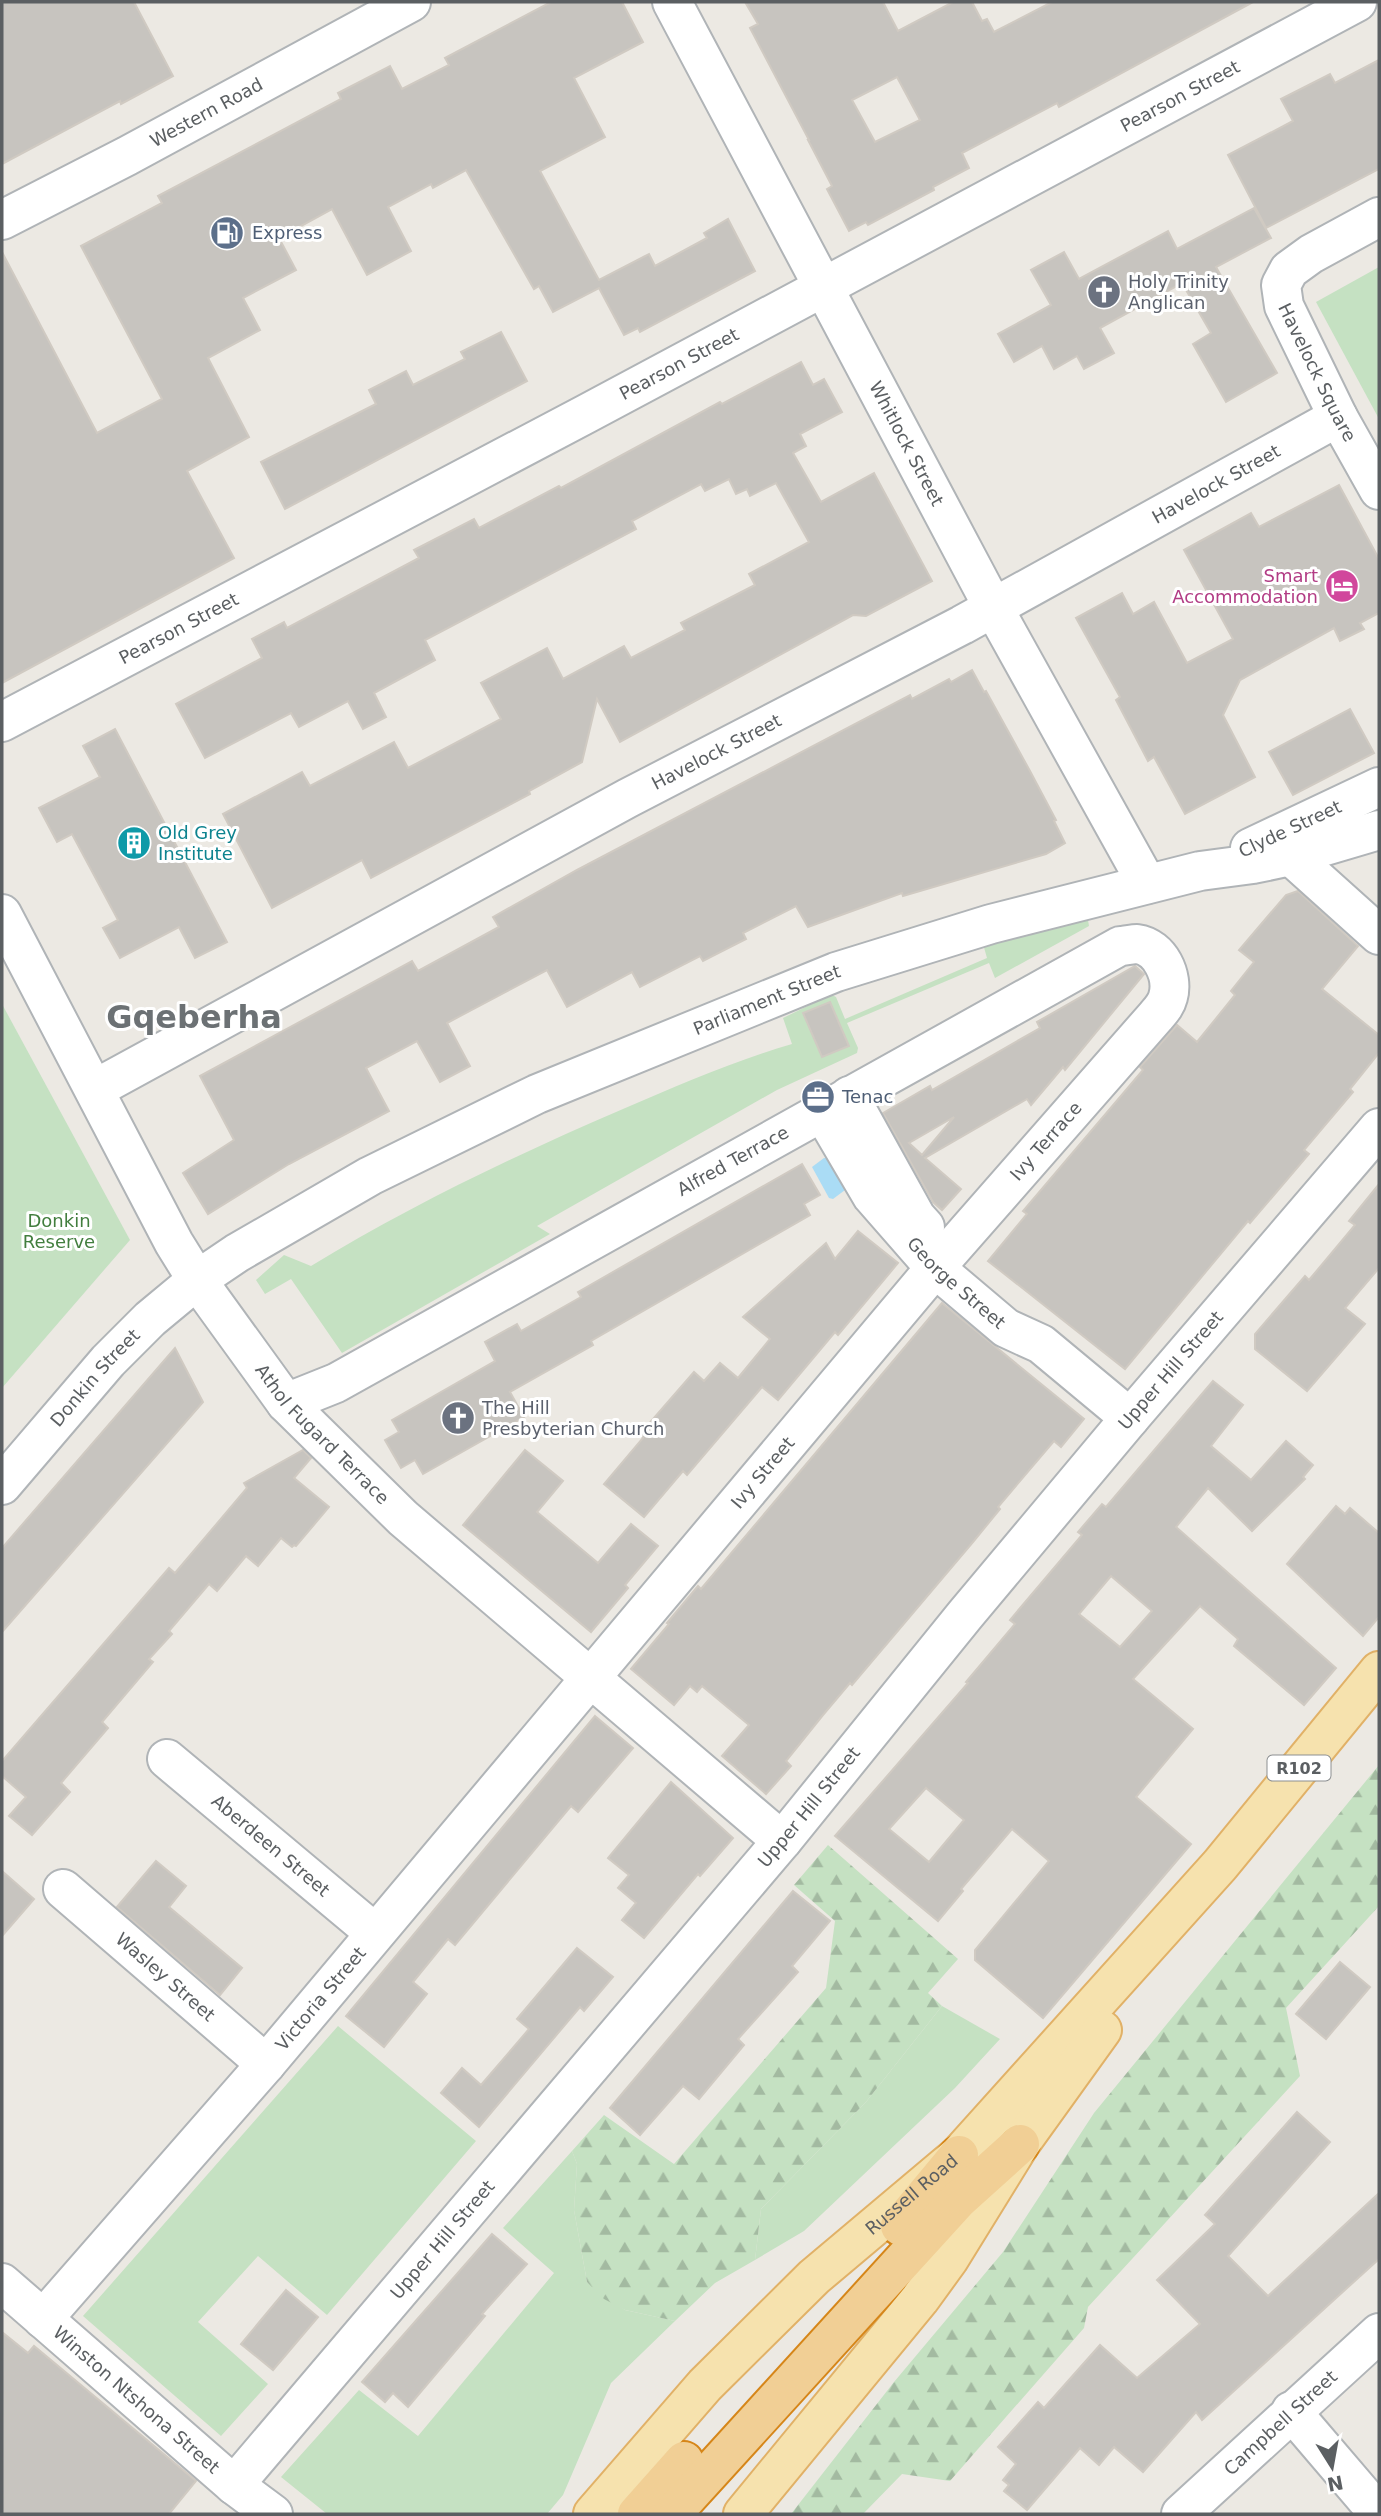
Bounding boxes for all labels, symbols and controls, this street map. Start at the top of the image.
street label: Pearson Street [1117,56,1243,136]
street label: Western Road [147,73,266,151]
fuel station icon: Express [208,214,246,252]
place label: Express [252,222,322,243]
place label: Holy Trinity Anglican [1128,271,1229,313]
church icon: Holy Trinity Anglican [1085,273,1123,311]
street label: Havelock Square [1274,300,1361,445]
street label: Pearson Street [616,323,742,404]
street label: Whitlock Street [865,378,948,509]
street label: Havelock Street [1148,440,1284,528]
place label: Smart Accommodation [1172,565,1318,607]
hotel icon: Smart Accommodation [1323,567,1361,605]
street label: Pearson Street [115,588,242,668]
street label: Havelock Street [648,709,785,794]
street label: Clyde Street [1235,796,1345,862]
place label: Old Grey Institute [158,822,237,864]
building icon: Old Grey Institute [115,824,153,862]
street label: Parliament Street [690,960,843,1039]
district label: Gqeberha [106,998,282,1036]
office icon: Tenac [799,1078,837,1116]
place label: Tenac [841,1086,893,1107]
street label: Ivy Terrace [1006,1097,1086,1185]
street label: Alfred Terrace [673,1121,792,1200]
park label: Donkin Reserve [23,1210,95,1252]
street label: George Street [903,1233,1010,1333]
street label: Upper Hill Street [1114,1307,1227,1434]
street label: Donkin Street [46,1324,144,1431]
street label: Athol Fugard Terrace [251,1360,394,1508]
place label: The Hill Presbyterian Church [481,1397,664,1439]
church icon: The Hill Presbyterian Church [439,1399,477,1437]
street label: Ivy Street [726,1432,799,1513]
street label: Upper Hill Street [753,1742,864,1871]
road number: R102 [1268,1756,1330,1780]
street label: Aberdeen Street [208,1790,334,1901]
street label: Wasley Street [112,1928,220,2025]
street label: Victoria Street [271,1942,370,2054]
street label: Russell Road [861,2150,962,2239]
street label: Upper Hill Street [386,2176,499,2303]
street label: Winston Ntshona Street [49,2321,224,2478]
street label: Campbell Street [1219,2366,1341,2479]
north arrow [1297,2432,1367,2502]
text: N [1325,2471,1345,2496]

